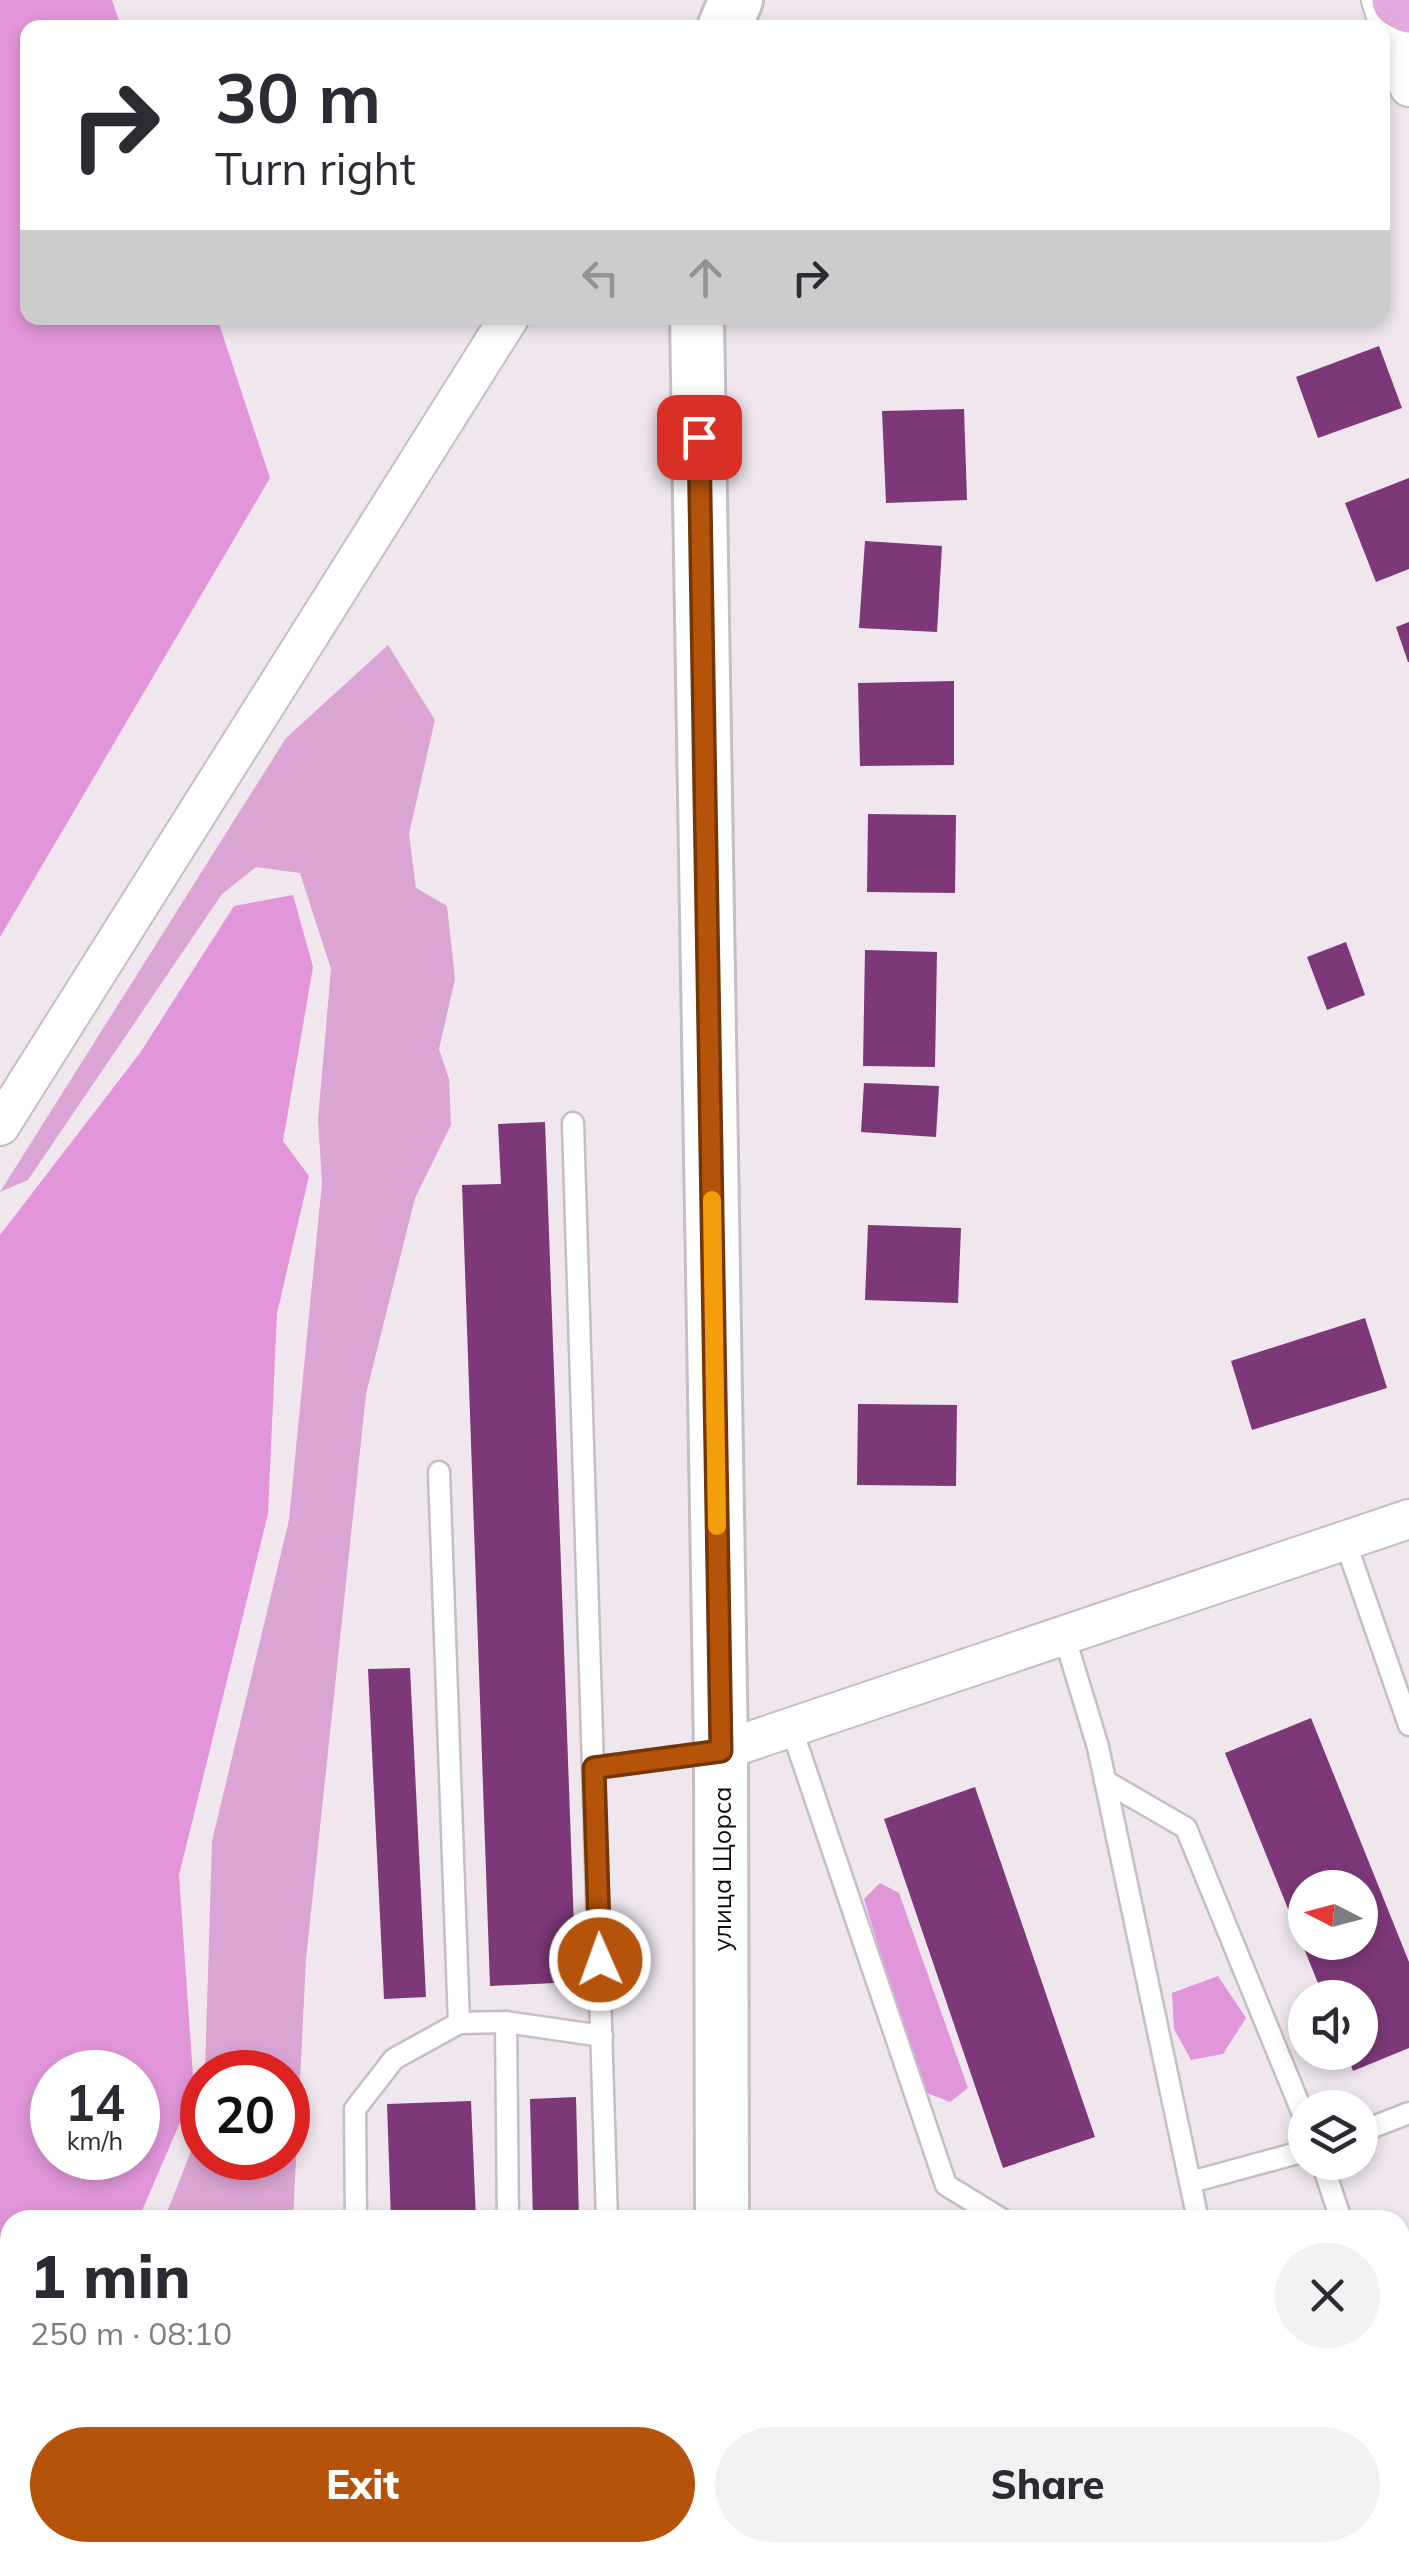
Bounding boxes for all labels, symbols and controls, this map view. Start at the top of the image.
text: 30 m [215,53,381,141]
icon: right [50,60,180,190]
text: Turn right [215,140,416,196]
icon: left [573,250,628,305]
icon: ahead [678,250,733,305]
icon: right [783,250,838,305]
pin [657,395,742,480]
icon: arrive [672,410,727,465]
street label: улица Щорса [706,1786,737,1952]
north arrow [1288,1870,1378,1960]
map controls [1288,1870,1378,2180]
position arrow [548,1908,652,2012]
button: sound [1288,1980,1378,2070]
speed limit sign: 20 [180,2050,310,2180]
text: 14 [65,2071,125,2134]
button: layers [1288,2090,1378,2180]
text: km/h [67,2125,123,2156]
text: 1 min [30,2238,191,2313]
button: close [1275,2243,1380,2348]
text: 250 m · 08:10 [30,2313,232,2353]
button: Exit [30,2427,695,2542]
button: Share [715,2427,1380,2542]

